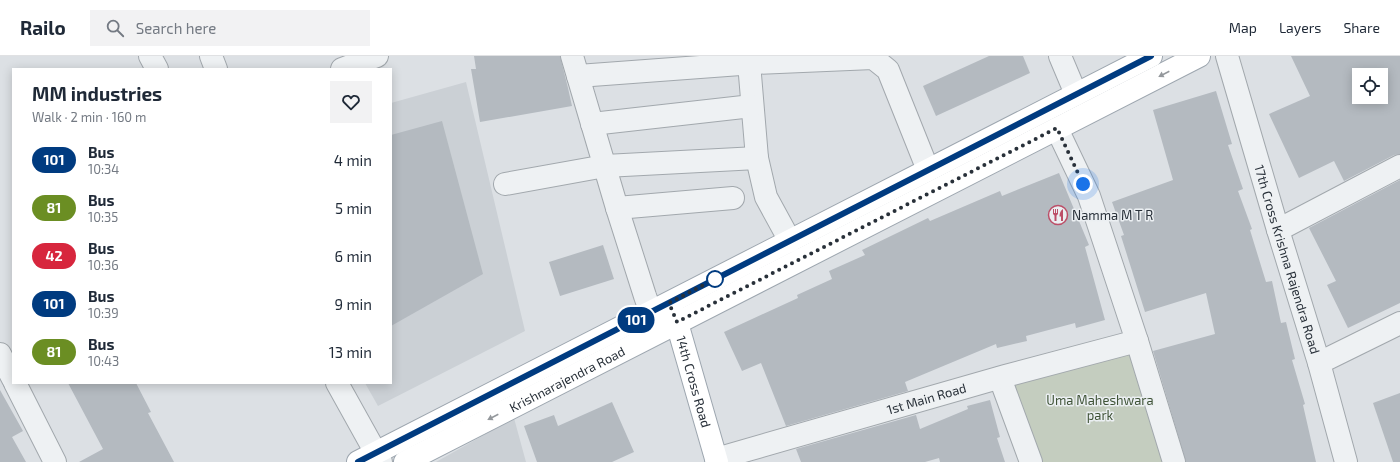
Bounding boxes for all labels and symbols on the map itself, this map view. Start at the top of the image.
one-way arrow [1159,71,1170,77]
street label: 17th Cross Krishna Rajendra Road [1251,163,1324,356]
your location [1073,174,1093,194]
restaurant icon: Namma M T R [1047,204,1069,226]
place label: Namma M T R [1072,207,1153,223]
unlabelled marker [706,270,724,288]
line badge: 101 [613,307,659,333]
street label: 14th Cross Road [673,334,715,429]
street label: Krishnarajendra Road [506,343,628,415]
street label: 1st Main Road [885,380,968,418]
park label: Uma Maheshwara park [1046,392,1154,423]
one-way arrow [487,414,499,420]

